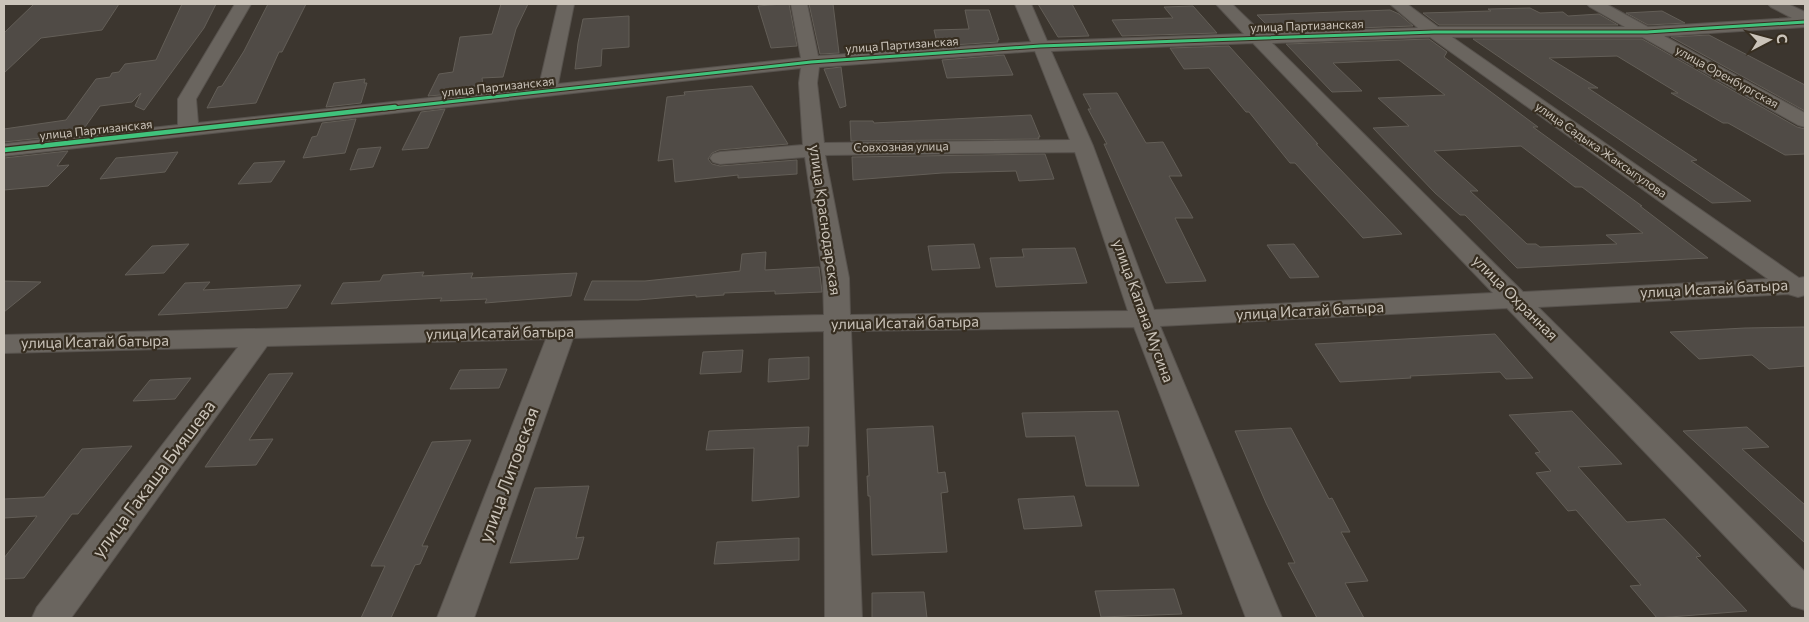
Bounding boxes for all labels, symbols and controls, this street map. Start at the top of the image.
north arrow [1744,15,1794,65]
street label: улица Партизанская [1250,16,1364,34]
street label: улица Партизанская [845,33,959,55]
text: С [1773,33,1791,44]
street label: улица Оренбургская [1674,42,1781,110]
street label: улица Партизанская [441,73,555,99]
street label: улица Садыка Жаксыгулова [1533,98,1670,200]
street label: улица Партизанская [39,116,153,142]
street label: Совхозная улица [853,138,949,154]
street label: улица Краснодарская [807,143,845,296]
street label: улица Капана Мусина [1110,237,1178,385]
street label: улица Охранная [1469,251,1562,344]
street label: улица Исатай батыра [1640,275,1788,301]
street label: улица Исатай батыра [1236,297,1384,323]
street label: улица Исатай батыра [831,312,979,332]
street label: улица Исатай батыра [426,322,574,342]
street label: улица Исатай батыра [21,331,169,351]
street label: улица Гакаша Бияшева [87,395,220,562]
street label: улица Литовская [473,404,543,545]

